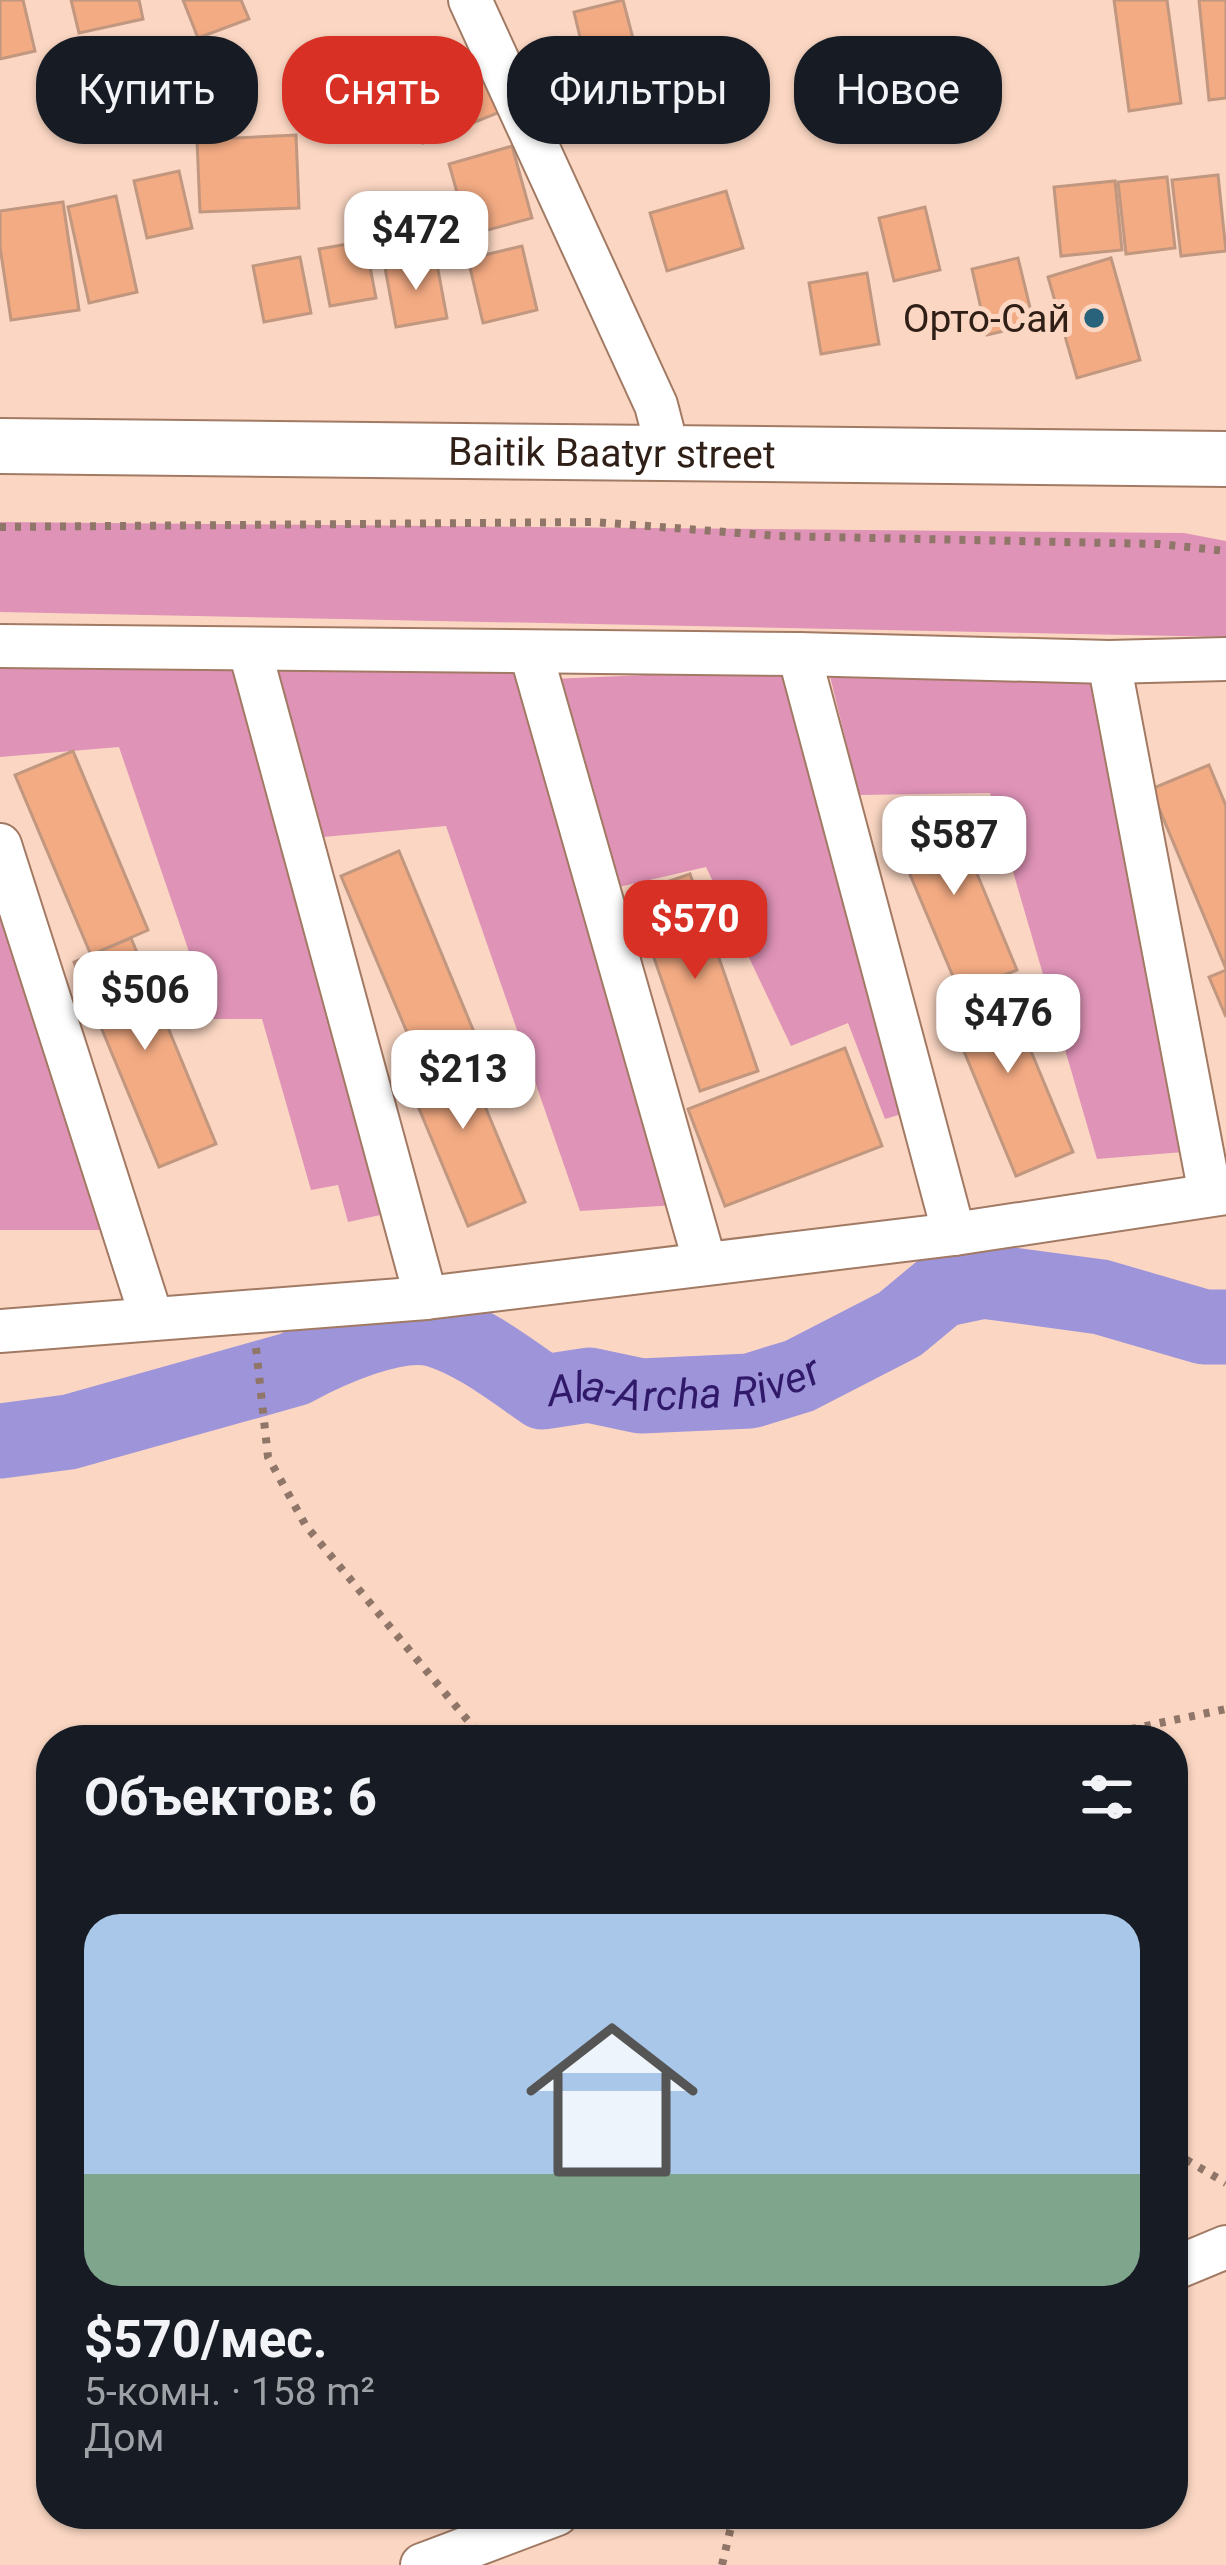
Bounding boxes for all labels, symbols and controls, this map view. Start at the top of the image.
chip: Купить [36,36,258,144]
chip: Снять [282,36,483,144]
chip: Фильтры [507,36,770,144]
chip: Новое [794,36,1002,144]
pin: $472 [345,191,487,293]
text: $472 [371,207,461,253]
place label: Орто-Сай [903,296,1070,342]
marker: Орто-Сай [1081,305,1107,331]
street label: Baitik Baatyr street [448,429,776,478]
pin: $587 [883,796,1025,898]
text: $587 [909,812,999,858]
pin: $570 [624,880,766,982]
text: $570 [650,896,740,942]
pin: $506 [74,951,216,1053]
text: $506 [100,967,190,1013]
pin: $476 [937,974,1079,1076]
text: $476 [963,990,1053,1036]
pin: $213 [392,1030,534,1132]
text: $213 [418,1046,508,1092]
water label: Ala-Archa River [542,1345,830,1421]
icon: filters [1074,1764,1140,1830]
text: Объектов: 6 [84,1768,377,1827]
icon: home [504,1992,720,2208]
text: $570/мес. [84,2310,328,2369]
text: 5-комн. · 158 m² [84,2369,375,2415]
text: Дом [84,2415,165,2461]

